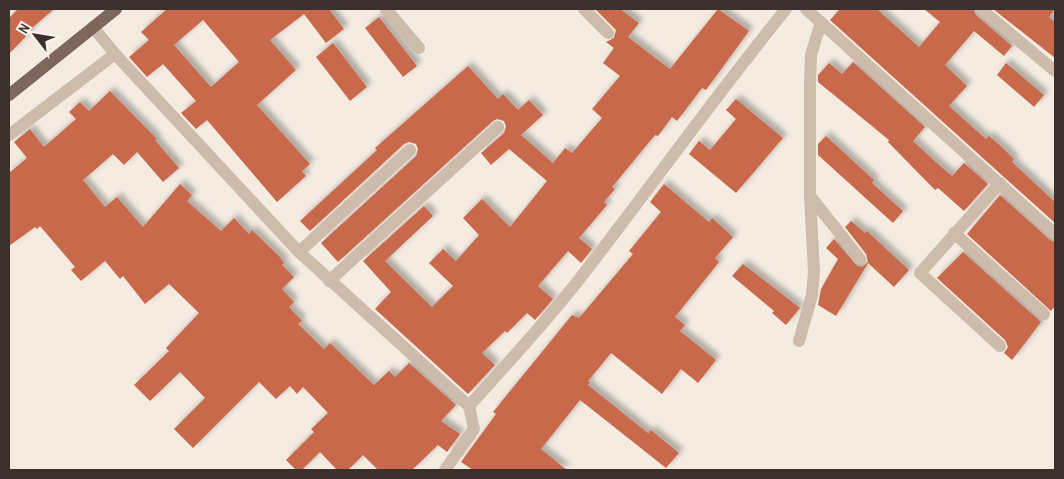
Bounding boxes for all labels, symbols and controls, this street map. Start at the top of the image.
north arrow [10,10,60,60]
text: N [14,20,34,36]

